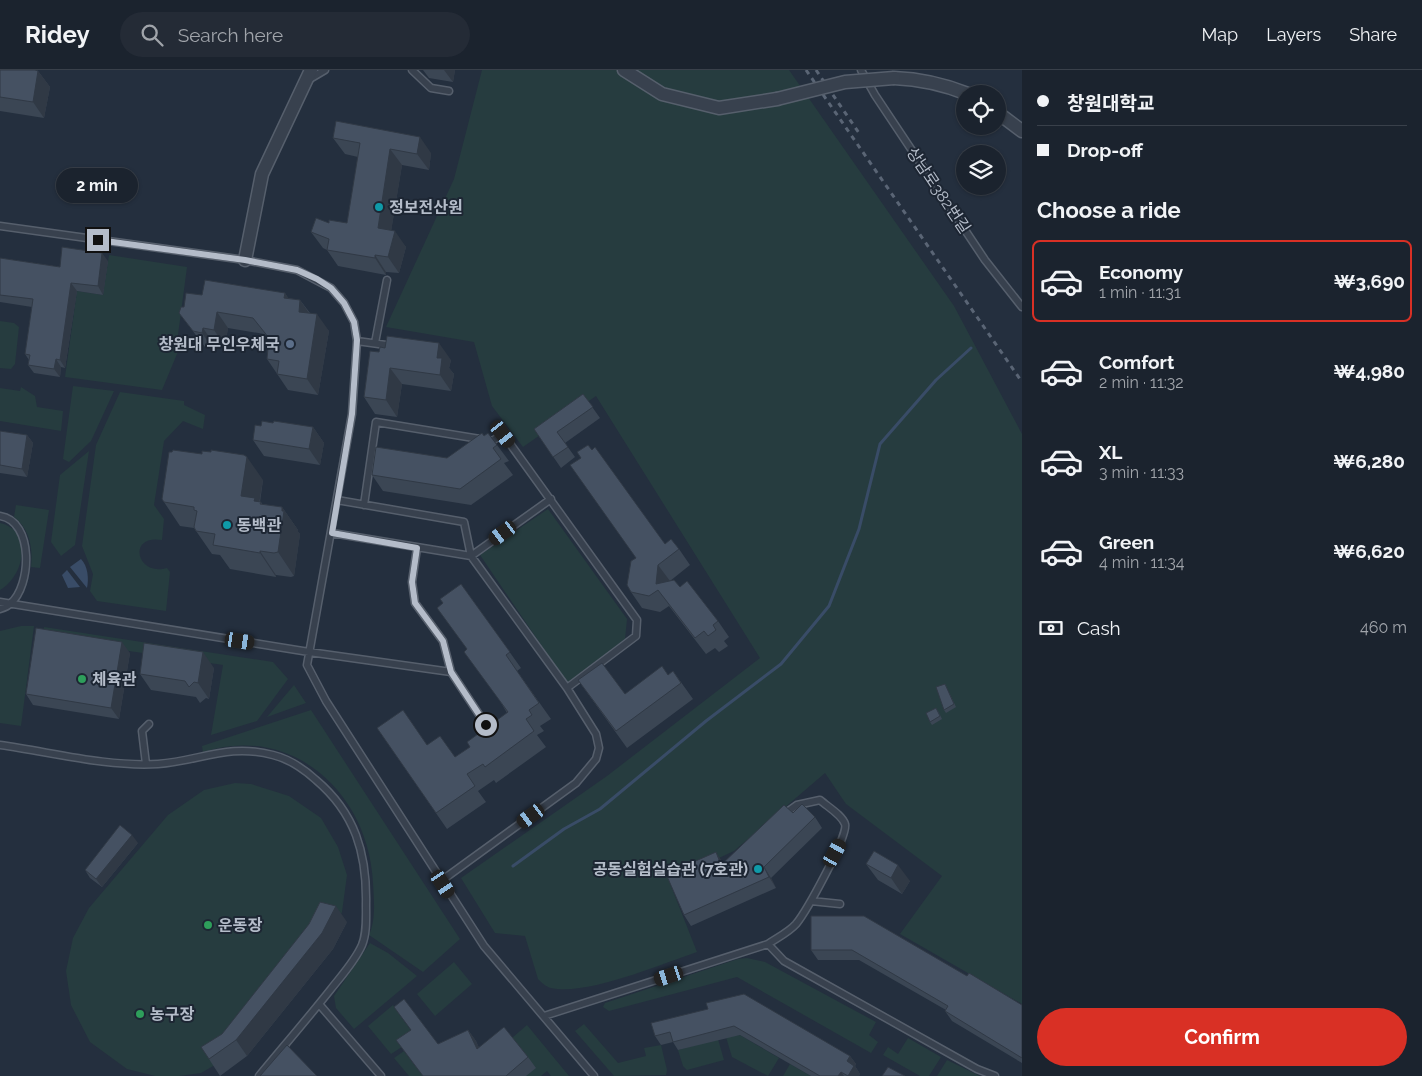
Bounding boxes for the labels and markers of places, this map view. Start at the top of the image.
place label: 정보전산원 [389,198,463,217]
marker: 정보전산원 [373,201,385,213]
place label: 창원대 무인우체국 [158,335,280,354]
marker: 창원대 무인우체국 [284,338,296,350]
place label: 동백관 [237,516,281,535]
marker: 동백관 [221,519,233,531]
place label: 체육관 [92,670,136,689]
marker: 체육관 [76,673,88,685]
place label: 공동실험실습관 (7호관) [593,860,748,879]
marker: 공동실험실습관 (7호관) [752,863,764,875]
place label: 운동장 [218,916,262,935]
marker: 운동장 [202,919,214,931]
place label: 농구장 [150,1005,194,1024]
marker: 농구장 [134,1008,146,1020]

